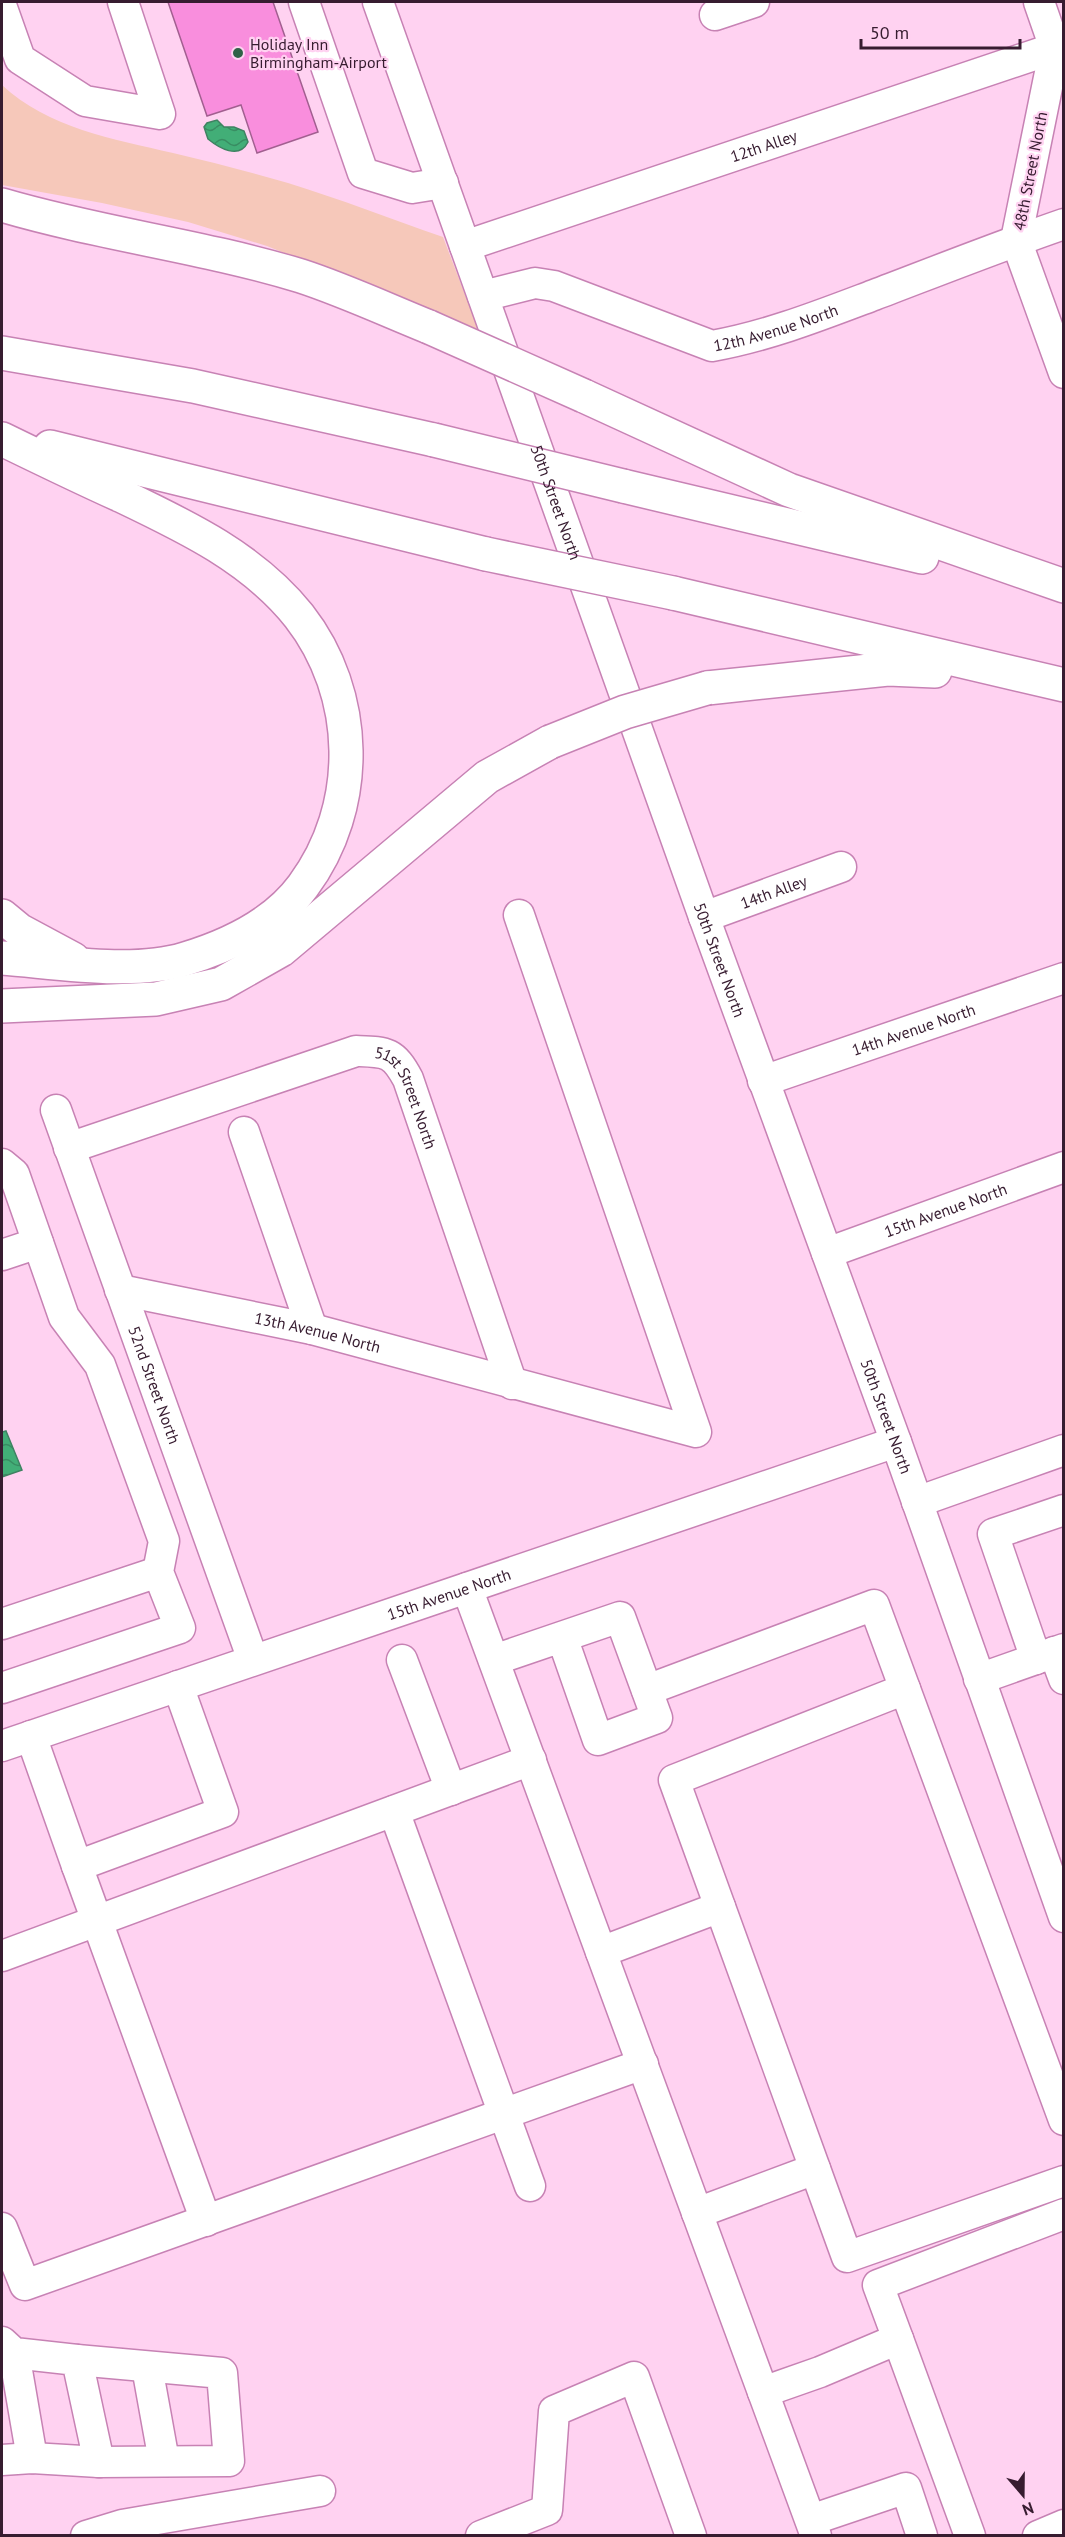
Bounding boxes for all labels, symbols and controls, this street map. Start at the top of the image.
scale bar [861,12,1020,50]
text: 50 m [870,21,909,44]
place label: Holiday Inn Birmingham-Airport [250,34,387,72]
marker: Holiday Inn Birmingham-Airport [231,46,245,60]
street label: 48th Street North [1009,110,1051,232]
street label: 12th Alley [728,125,800,166]
street label: 12th Avenue North [712,300,841,356]
street label: 50th Street North [527,442,586,562]
street label: 14th Alley [737,870,810,913]
street label: 50th Street North [690,900,750,1020]
street label: 14th Avenue North [849,999,978,1060]
street label: 51st Street North [373,1042,441,1152]
street label: 15th Avenue North [881,1179,1010,1241]
street label: 13th Avenue North [253,1308,383,1357]
street label: 52nd Street North [124,1323,185,1447]
street label: 50th Street North [856,1356,916,1476]
street label: 15th Avenue North [384,1564,513,1624]
north arrow [993,2465,1053,2525]
text: N [1020,2498,1036,2520]

